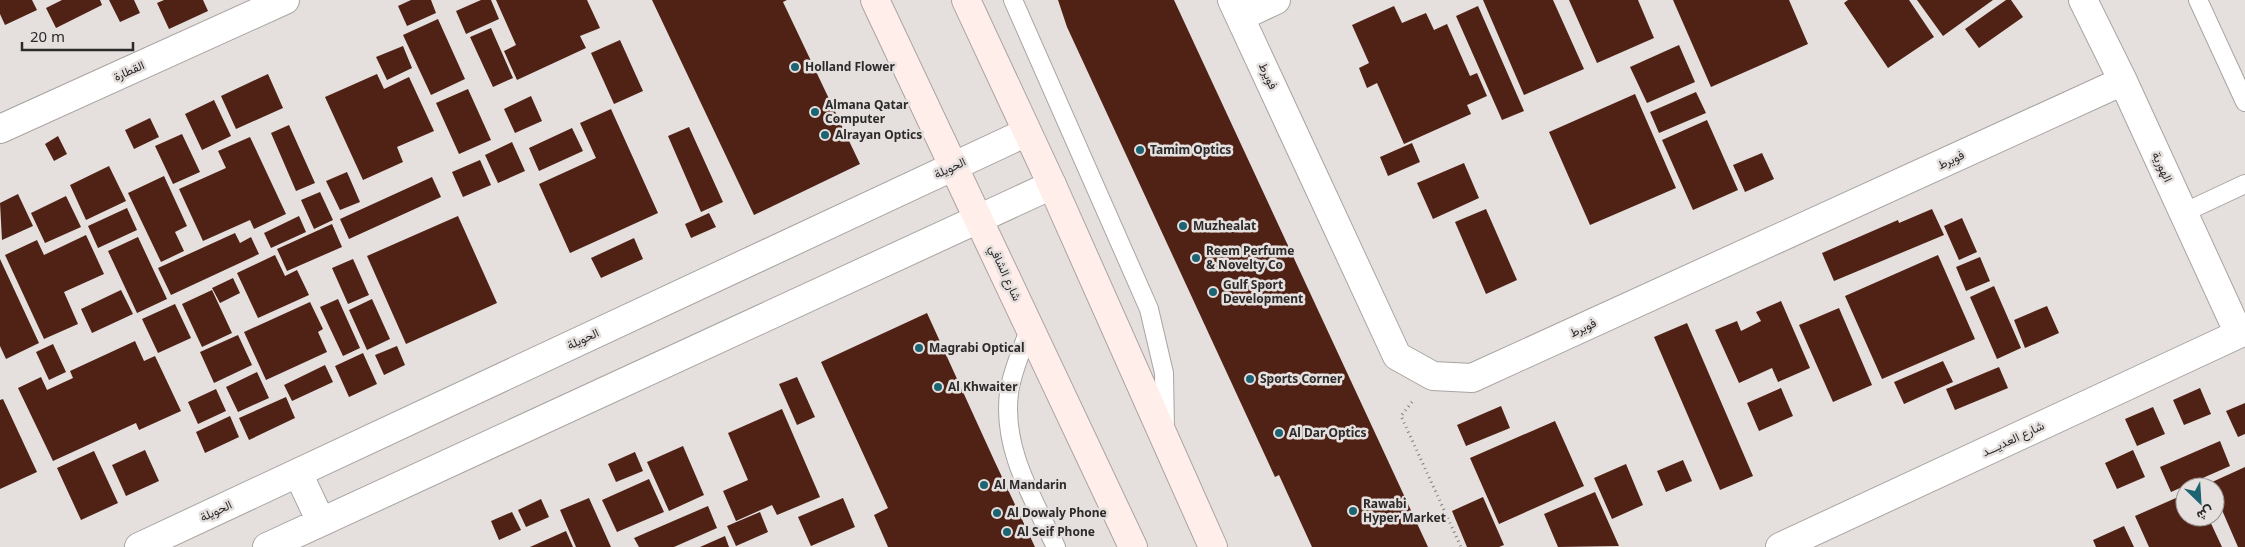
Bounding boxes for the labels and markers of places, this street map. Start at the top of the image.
place label: Holland Flower [805,58,895,75]
marker: Holland Flower [789,61,801,73]
place label: Almana Qatar Computer [825,96,909,127]
marker: Almana Qatar Computer [809,106,821,118]
place label: Alrayan Optics [835,126,922,143]
marker: Alrayan Optics [819,129,831,141]
place label: Tamim Optics [1150,141,1231,158]
marker: Tamim Optics [1134,144,1146,156]
place label: Muzhealat [1193,217,1256,234]
marker: Muzhealat [1177,220,1189,232]
place label: Reem Perfume & Novelty Co [1206,242,1294,273]
marker: Reem Perfume & Novelty Co [1190,252,1202,264]
place label: Gulf Sport Development [1223,276,1303,307]
marker: Gulf Sport Development [1207,286,1219,298]
place label: Magrabi Optical [929,339,1025,356]
marker: Magrabi Optical [913,342,925,354]
place label: Sports Corner [1260,370,1343,387]
marker: Sports Corner [1244,373,1256,385]
place label: Al Khwaiter [948,378,1018,395]
marker: Al Khwaiter [932,381,944,393]
place label: Al Dar Optics [1289,424,1367,441]
marker: Al Dar Optics [1273,427,1285,439]
place label: Al Mandarin [994,476,1067,493]
marker: Al Mandarin [978,479,990,491]
place label: Rawabi Hyper Market [1363,495,1446,526]
place label: Al Dowaly Phone [1007,504,1107,521]
marker: Rawabi Hyper Market [1347,505,1359,517]
marker: Al Dowaly Phone [991,507,1003,519]
place label: Al Seif Phone [1017,523,1095,540]
marker: Al Seif Phone [1001,526,1013,538]

